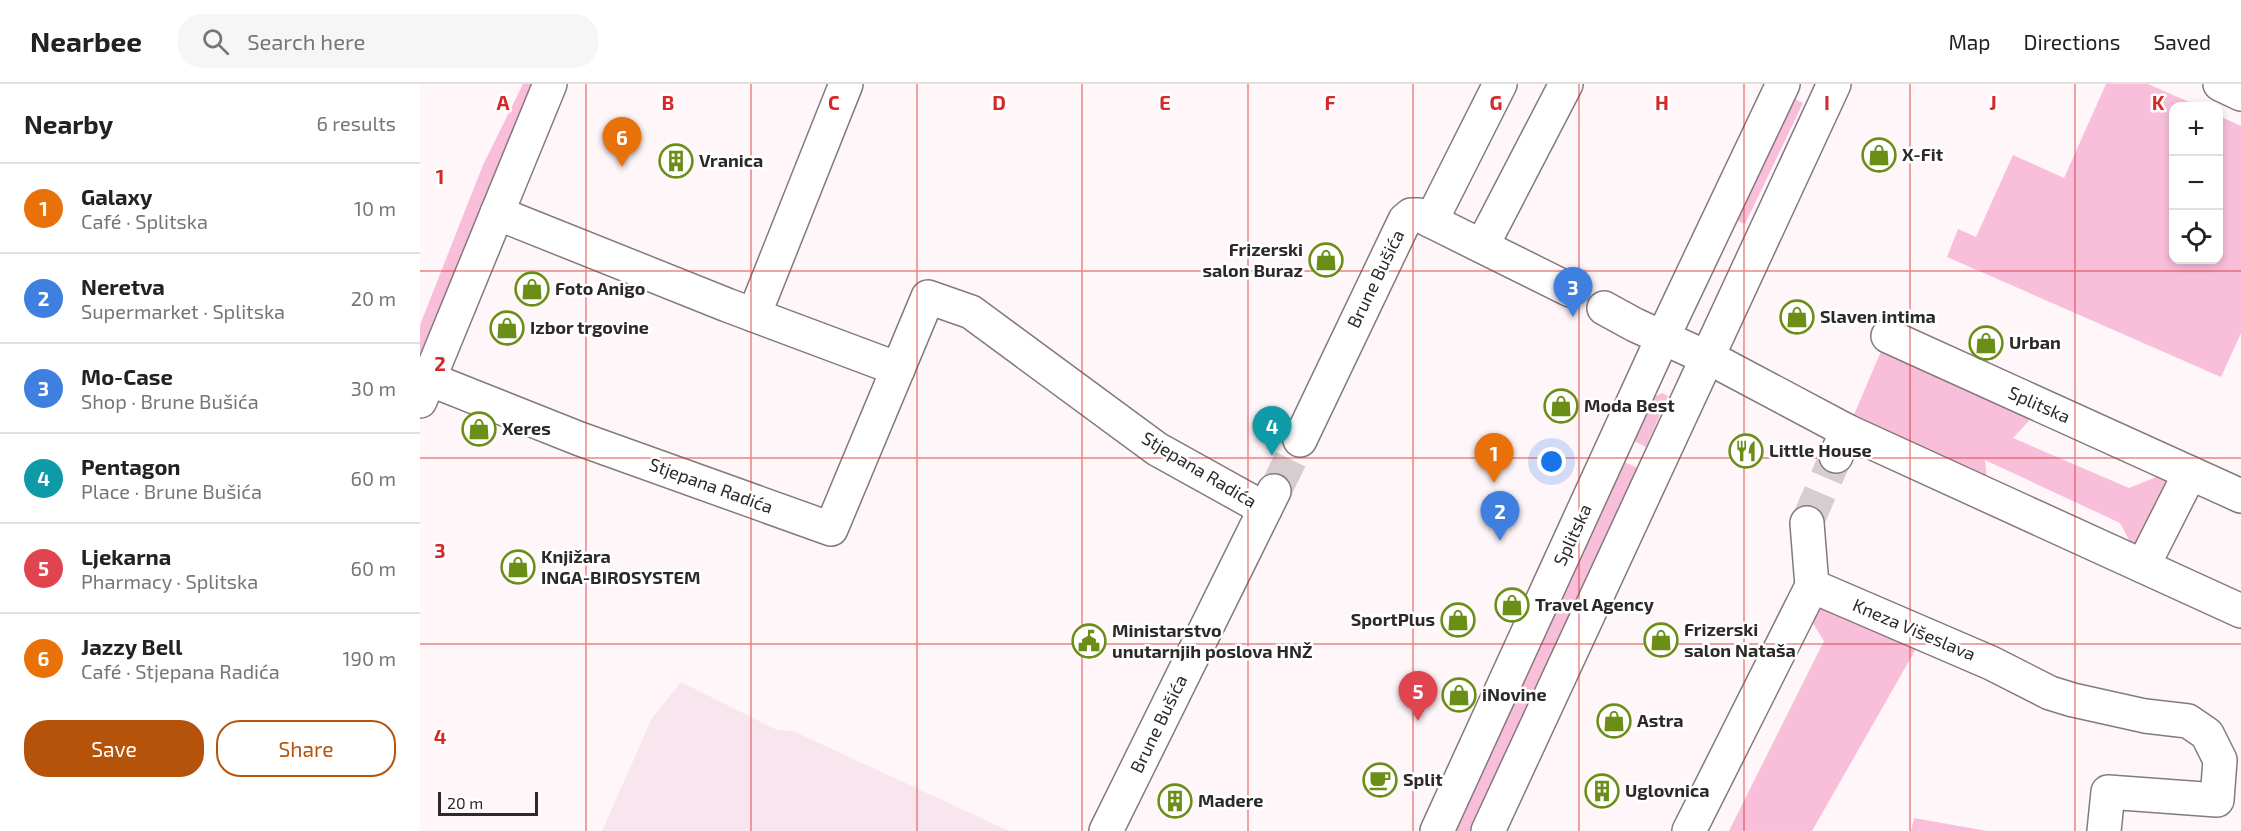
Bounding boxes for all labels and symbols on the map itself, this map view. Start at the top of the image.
text: A [496,90,510,114]
text: B [662,90,674,114]
text: C [828,90,840,114]
text: D [992,90,1006,114]
text: E [1159,90,1171,114]
text: F [1324,90,1336,114]
text: G [1490,90,1502,114]
text: H [1655,90,1669,114]
text: I [1824,90,1830,114]
text: J [1989,90,1997,114]
text: K [2152,90,2165,114]
pin: 6 [602,118,642,167]
shop icon: X-Fit [1861,137,1897,173]
building icon: Vranica [658,143,694,179]
place label: X-Fit [1902,143,1944,165]
place label: Vranica [699,149,763,171]
text: 1 [436,164,444,188]
street label: Brune Bušića [1342,226,1408,331]
place label: Frizerski salon Buraz [1202,238,1303,281]
shop icon: Frizerski salon Buraz [1308,242,1344,278]
pin: 3 [1554,268,1592,317]
shop icon: Foto Anigo [514,271,550,307]
place label: Foto Anigo [555,277,645,299]
shop icon: Slaven intima [1779,299,1815,335]
place label: Slaven intima [1820,305,1936,327]
shop icon: Izbor trgovine [489,310,525,346]
place label: Izbor trgovine [530,316,649,338]
shop icon: Urban [1968,325,2004,361]
place label: Urban [2009,331,2061,353]
text: 2 [434,351,446,375]
street label: Splitska [2005,381,2074,427]
shop icon: Moda Best [1543,388,1579,424]
place label: Moda Best [1584,394,1675,416]
pin: 4 [1252,406,1292,456]
shop icon: Xeres [461,411,497,447]
place label: Xeres [502,417,551,439]
street label: Stjepana Radića [1138,426,1261,512]
restaurant icon: Little House [1728,433,1764,469]
pin: 1 [1474,434,1514,483]
place label: Little House [1769,439,1872,461]
your location [1537,447,1566,476]
street label: Stjepana Radića [646,452,776,518]
pin: 2 [1480,492,1520,541]
street label: Splitska [1548,500,1596,569]
text: 3 [434,538,446,562]
place label: Knjižara INGA-BIROSYSTEM [541,545,700,588]
shop icon: Knjižara INGA-BIROSYSTEM [500,549,536,585]
shop icon: Travel Agency [1494,587,1530,623]
place label: Travel Agency [1535,593,1655,615]
street label: Kneza Višeslava [1850,593,1979,665]
shop icon: SportPlus [1440,602,1476,638]
place label: SportPlus [1351,608,1435,630]
place label: Frizerski salon Nataša [1684,618,1796,661]
place label: Ministarstvo unutarnjih poslova HNŽ [1112,619,1313,662]
shop icon: Frizerski salon Nataša [1643,622,1679,658]
public building icon: Ministarstvo unutarnjih poslova HNŽ [1071,623,1107,659]
street label: Brune Bušića [1125,671,1191,776]
pin: 5 [1398,672,1438,721]
shop icon: iNovine [1441,677,1477,713]
place label: iNovine [1482,683,1547,705]
shop icon: Astra [1596,703,1632,739]
place label: Astra [1637,709,1684,731]
text: 4 [434,724,447,748]
cafe icon: Split [1362,762,1398,798]
place label: Split [1403,768,1443,790]
building icon: Uglovnica [1584,773,1620,809]
place label: Uglovnica [1625,779,1710,801]
building icon: Madere [1157,783,1193,819]
scale bar [438,789,538,816]
place label: Madere [1198,789,1263,811]

